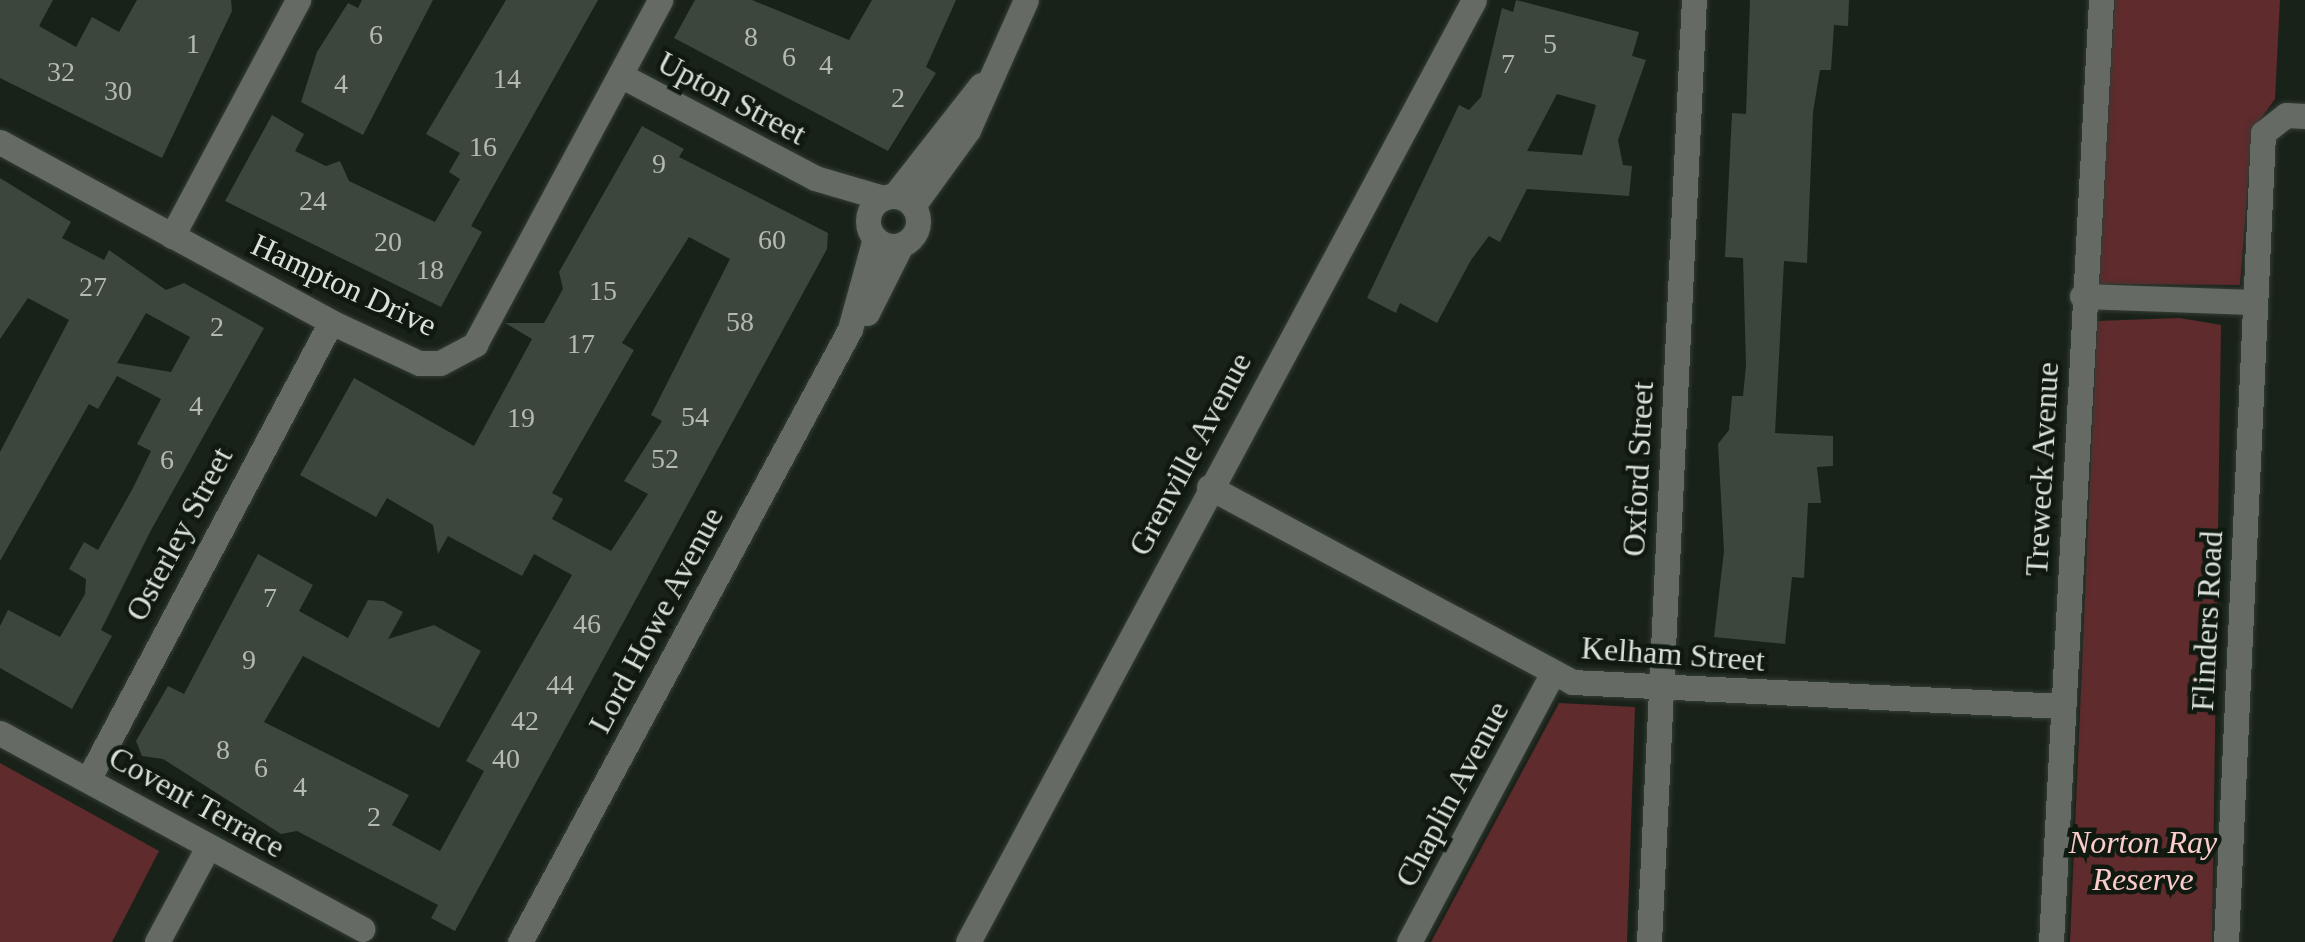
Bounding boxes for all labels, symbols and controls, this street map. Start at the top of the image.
house number: 6 [369,18,383,52]
house number: 8 [744,20,758,54]
house number: 1 [186,27,200,61]
house number: 5 [1543,27,1557,61]
house number: 6 [782,40,796,74]
street label: Upton Street [651,43,813,153]
house number: 7 [1501,47,1515,81]
house number: 4 [819,48,833,82]
house number: 32 [47,55,75,89]
house number: 14 [493,62,521,96]
house number: 4 [334,67,348,101]
house number: 30 [104,74,132,108]
house number: 2 [891,81,905,115]
house number: 16 [469,130,497,164]
house number: 9 [652,147,666,181]
house number: 24 [299,184,327,218]
house number: 60 [758,223,786,257]
street label: Hampton Drive [245,225,443,345]
house number: 20 [374,225,402,259]
house number: 18 [416,253,444,287]
house number: 27 [79,270,107,304]
house number: 15 [589,274,617,308]
house number: 58 [726,305,754,339]
house number: 2 [210,310,224,344]
house number: 17 [567,327,595,361]
street label: Grenville Avenue [1120,345,1260,563]
street label: Treweck Avenue [2017,360,2067,578]
street label: Oxford Street [1614,381,1662,557]
house number: 4 [189,389,203,423]
house number: 54 [681,400,709,434]
house number: 19 [507,401,535,435]
street label: Osterley Street [117,441,241,627]
house number: 52 [651,442,679,476]
house number: 6 [160,443,174,477]
street label: Lord Howe Avenue [580,500,732,740]
street label: Flinders Road [2183,530,2231,712]
house number: 7 [263,581,277,615]
house number: 46 [573,607,601,641]
street label: Kelham Street [1580,628,1766,680]
house number: 9 [242,643,256,677]
house number: 44 [546,668,574,702]
street label: Chaplin Avenue [1387,694,1517,894]
house number: 42 [511,704,539,738]
house number: 8 [216,733,230,767]
street label: Covent Terrace [102,738,292,866]
house number: 40 [492,742,520,776]
house number: 6 [254,751,268,785]
house number: 4 [293,770,307,804]
house number: 2 [367,800,381,834]
park label: Norton Ray Reserve [2069,824,2217,899]

